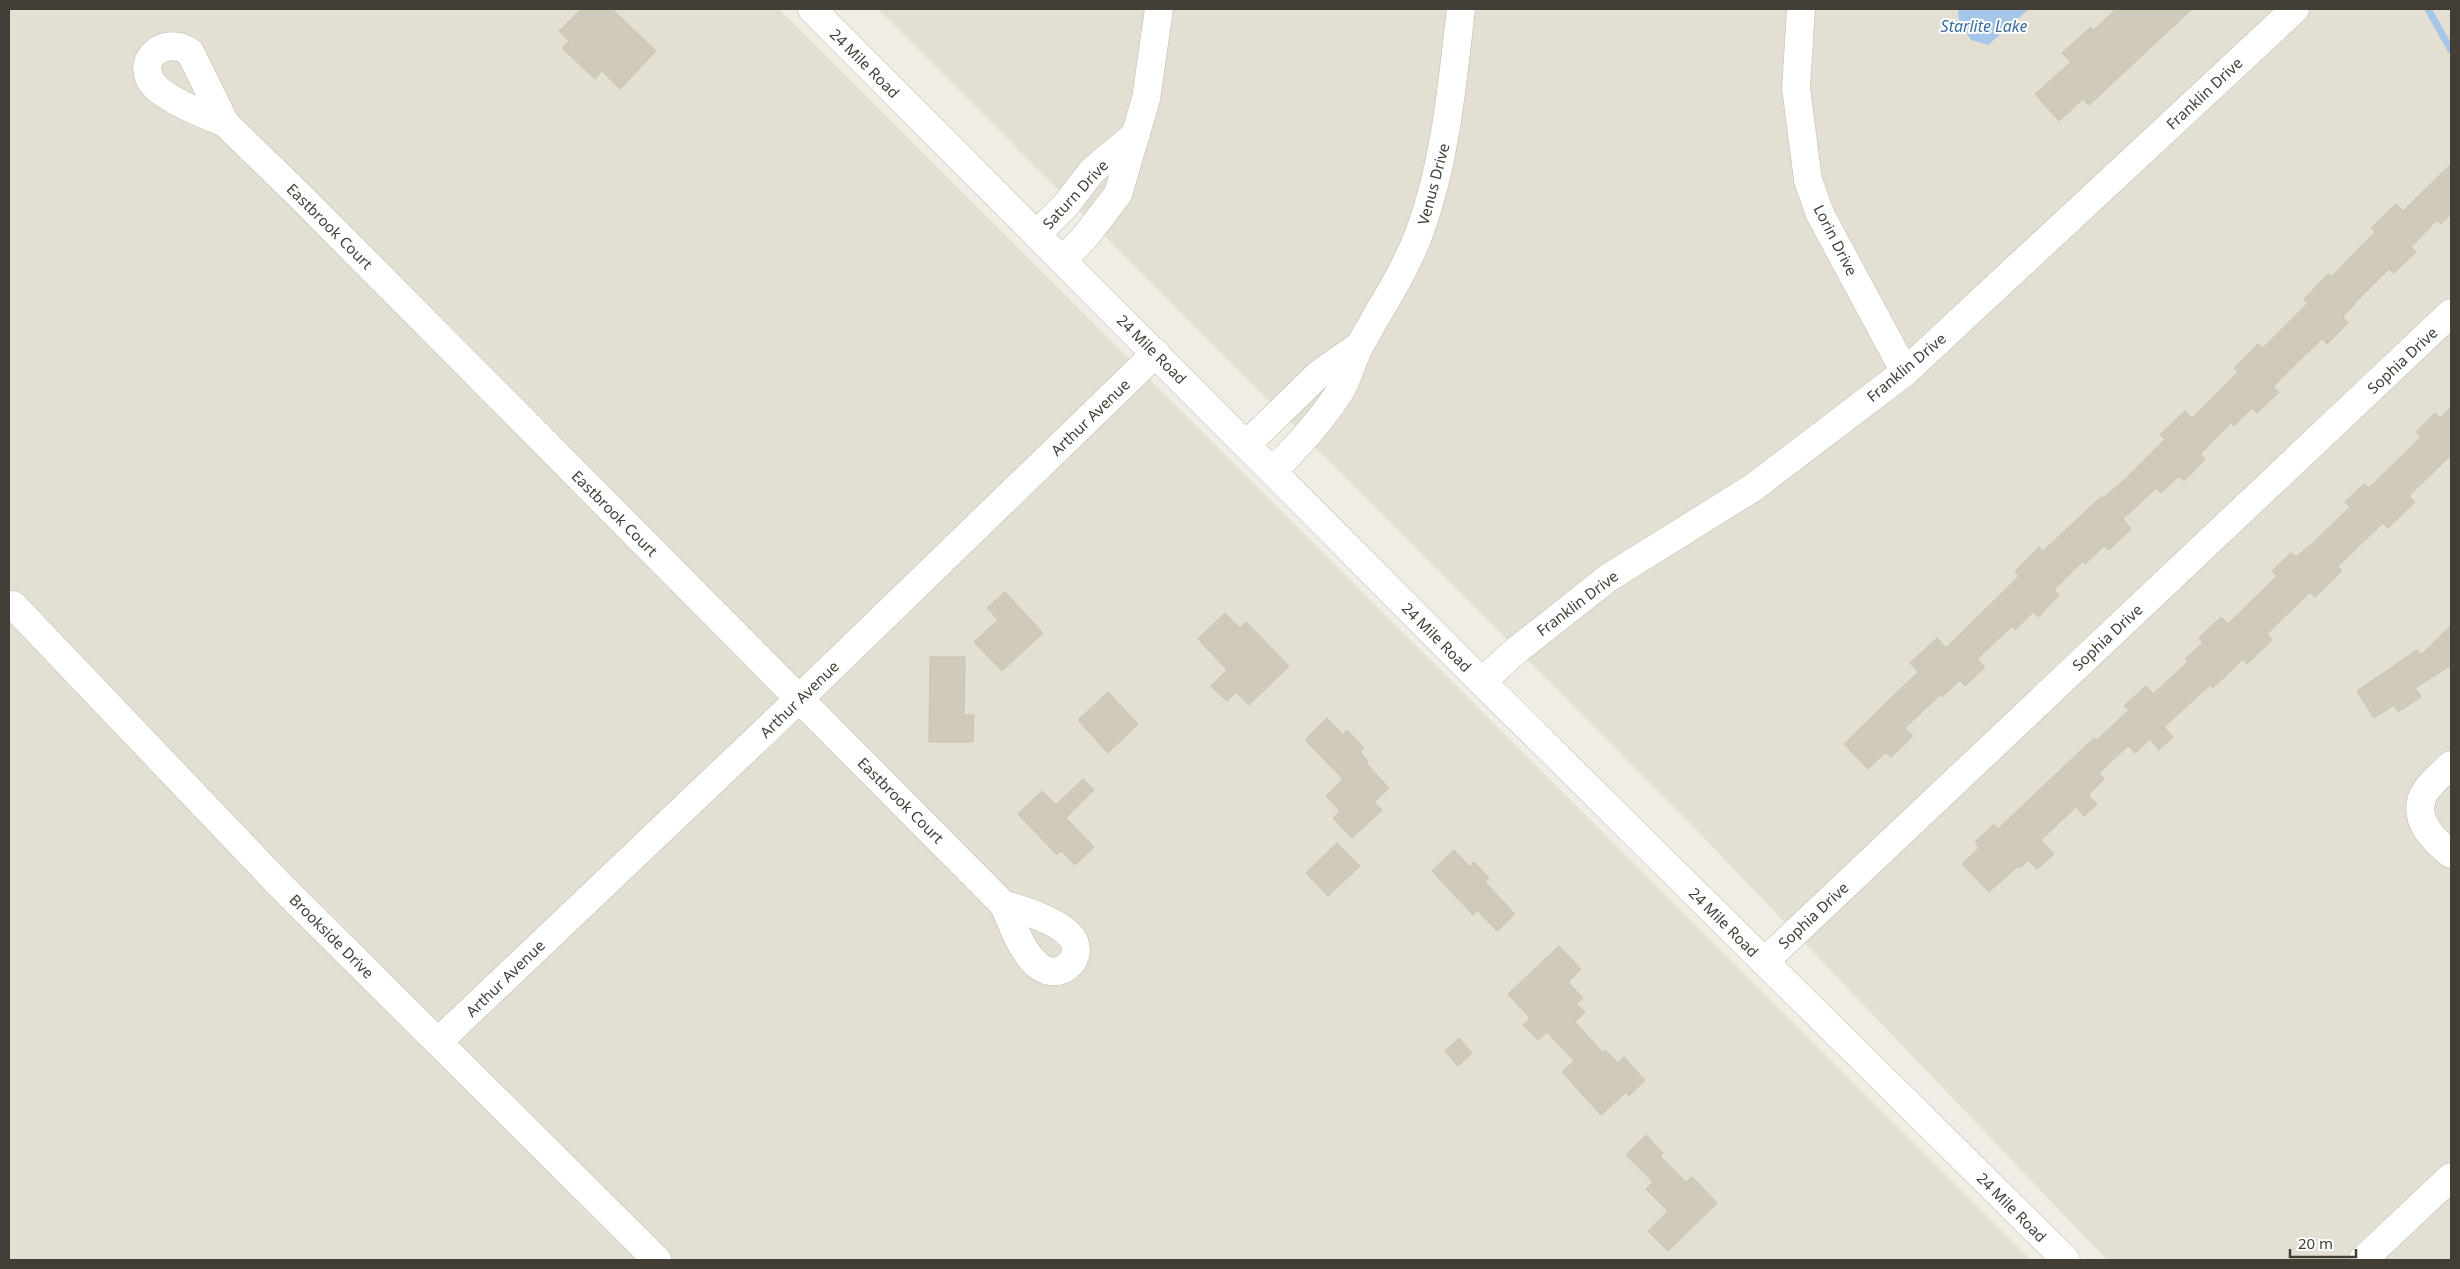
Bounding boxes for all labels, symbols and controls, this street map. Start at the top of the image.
water label: Starlite Lake [1941,15,2027,37]
street label: 24 Mile Road [826,24,904,102]
street label: Franklin Drive [2162,52,2246,134]
street label: Venus Drive [1412,141,1454,227]
street label: Saturn Drive [1038,155,1112,233]
street label: Eastbrook Court [283,179,378,274]
street label: Lorin Drive [1810,201,1862,279]
street label: 24 Mile Road [1113,310,1191,388]
street label: Sophia Drive [2363,322,2441,398]
street label: Franklin Drive [1862,328,1950,406]
street label: Arthur Avenue [1046,374,1134,460]
street label: Eastbrook Court [568,466,663,561]
street label: Franklin Drive [1532,566,1622,640]
street label: 24 Mile Road [1398,598,1476,676]
street label: Sophia Drive [2068,599,2146,675]
street label: Arthur Avenue [755,656,843,742]
street label: Eastbrook Court [854,753,949,848]
street label: Sophia Drive [1774,877,1852,953]
street label: 24 Mile Road [1685,883,1763,961]
street label: Brookside Drive [285,889,379,983]
street label: Arthur Avenue [461,935,549,1021]
street label: 24 Mile Road [1973,1168,2051,1246]
scale bar [2290,1226,2356,1258]
text: 20 m [2298,1233,2333,1253]

